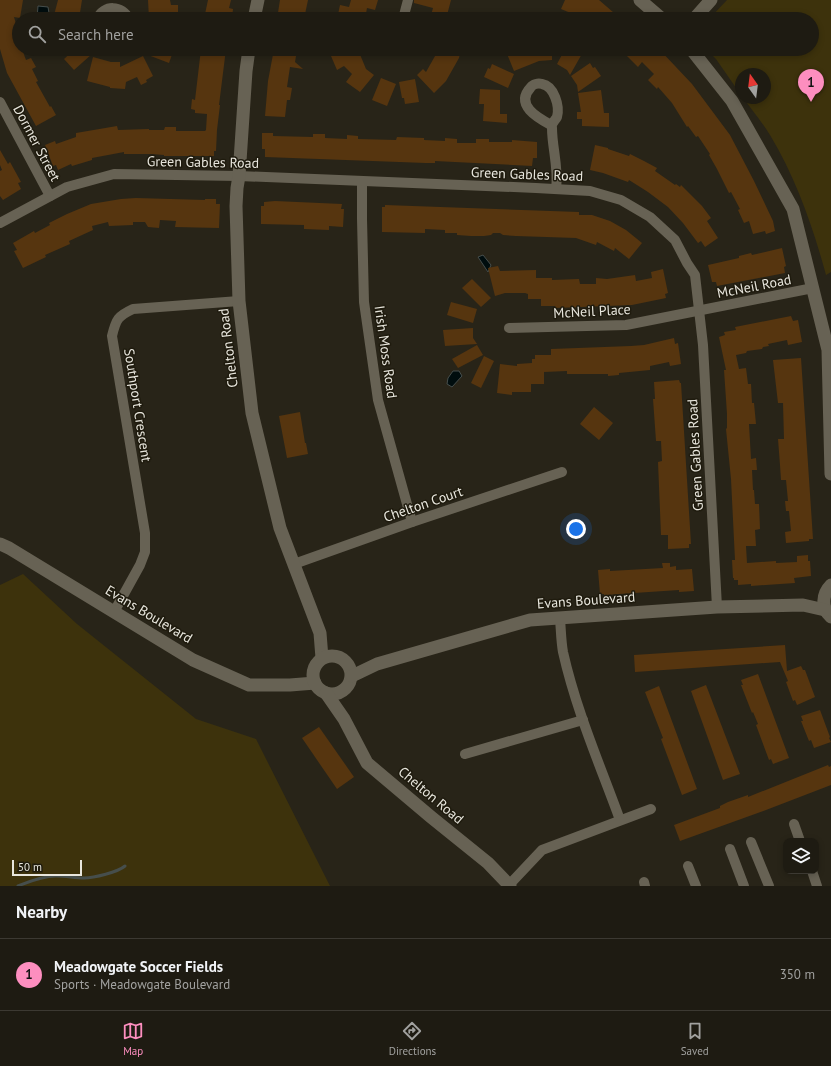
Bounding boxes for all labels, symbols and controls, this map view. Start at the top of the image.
search box [12,12,819,56]
icon: search [26,23,48,45]
text: Search here [58,25,134,44]
north arrow [735,68,771,104]
pin: 1 [798,69,824,102]
street label: Dormer Street [9,102,65,185]
street label: Green Gables Road [147,152,259,172]
street label: Green Gables Road [471,163,583,185]
street label: McNeil Road [715,270,793,302]
street label: McNeil Place [553,300,631,322]
street label: Irish Moss Road [371,304,401,400]
street label: Chelton Road [214,307,242,389]
street label: Southport Crescent [120,347,156,463]
street label: Green Gables Road [683,398,707,512]
street label: Chelton Court [381,482,465,526]
your location [566,519,586,539]
street label: Evans Boulevard [102,581,196,647]
street label: Evans Boulevard [536,588,636,612]
street label: Chelton Road [395,762,467,828]
map controls [783,838,819,874]
button: layers [783,838,819,874]
scale bar [12,858,82,877]
text: 50 m [18,860,42,874]
text: Nearby [16,901,67,923]
text: Meadowgate Soccer Fields [54,957,223,976]
text: 1 [25,966,33,983]
text: 350 m [780,966,815,983]
text: Sports · Meadowgate Boulevard [54,976,230,993]
tab: Map [122,1020,144,1058]
tab: Directions [389,1020,436,1058]
tab: Saved [681,1020,709,1058]

